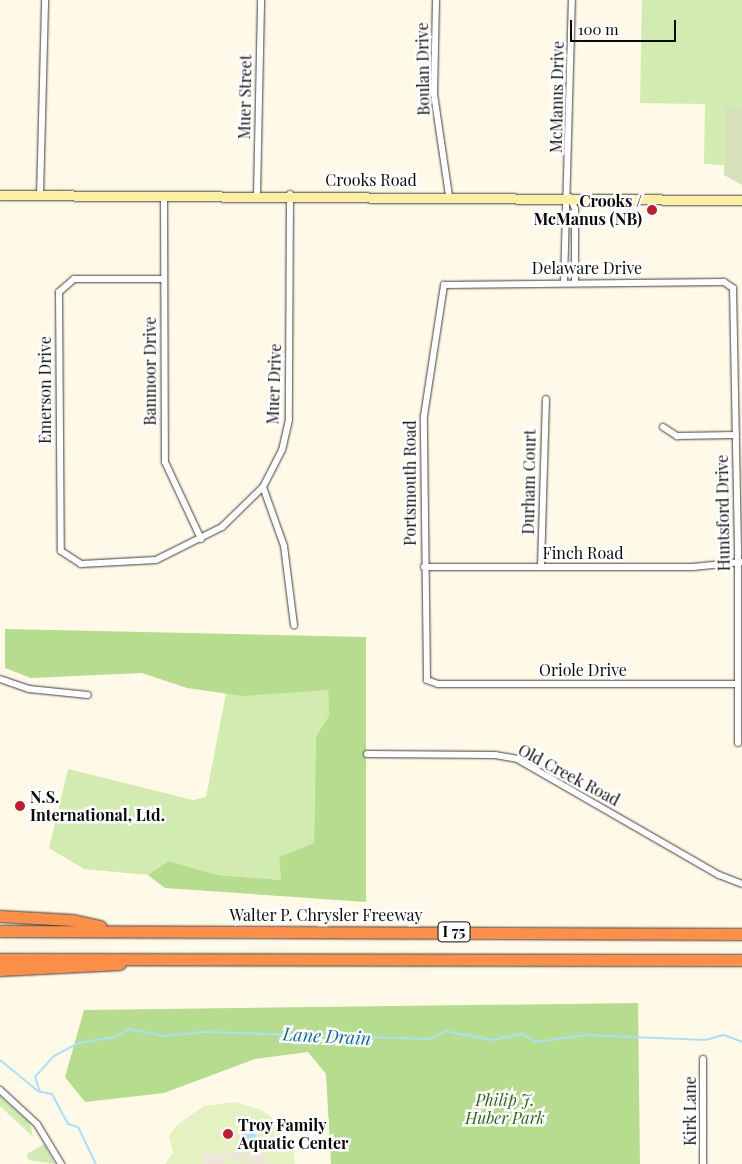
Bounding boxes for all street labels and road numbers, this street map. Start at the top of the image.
street label: Boulan Drive [413,22,433,116]
street label: McManus Drive [546,41,568,153]
street label: Muer Street [235,54,255,140]
street label: Crooks Road [325,170,417,190]
street label: Delaware Drive [532,258,642,278]
street label: Banmoor Drive [140,316,160,426]
street label: Emerson Drive [35,336,55,444]
street label: Muer Drive [263,343,285,425]
street label: Portsmouth Road [400,420,420,546]
street label: Durham Court [518,429,540,535]
street label: Huntsford Drive [712,455,734,571]
street label: Finch Road [543,543,623,563]
street label: Oriole Drive [539,660,627,680]
street label: Old Creek Road [515,740,623,810]
street label: Walter P. Chrysler Freeway [229,905,423,925]
road number: I 75 [436,920,472,944]
street label: Kirk Lane [680,1076,700,1146]

